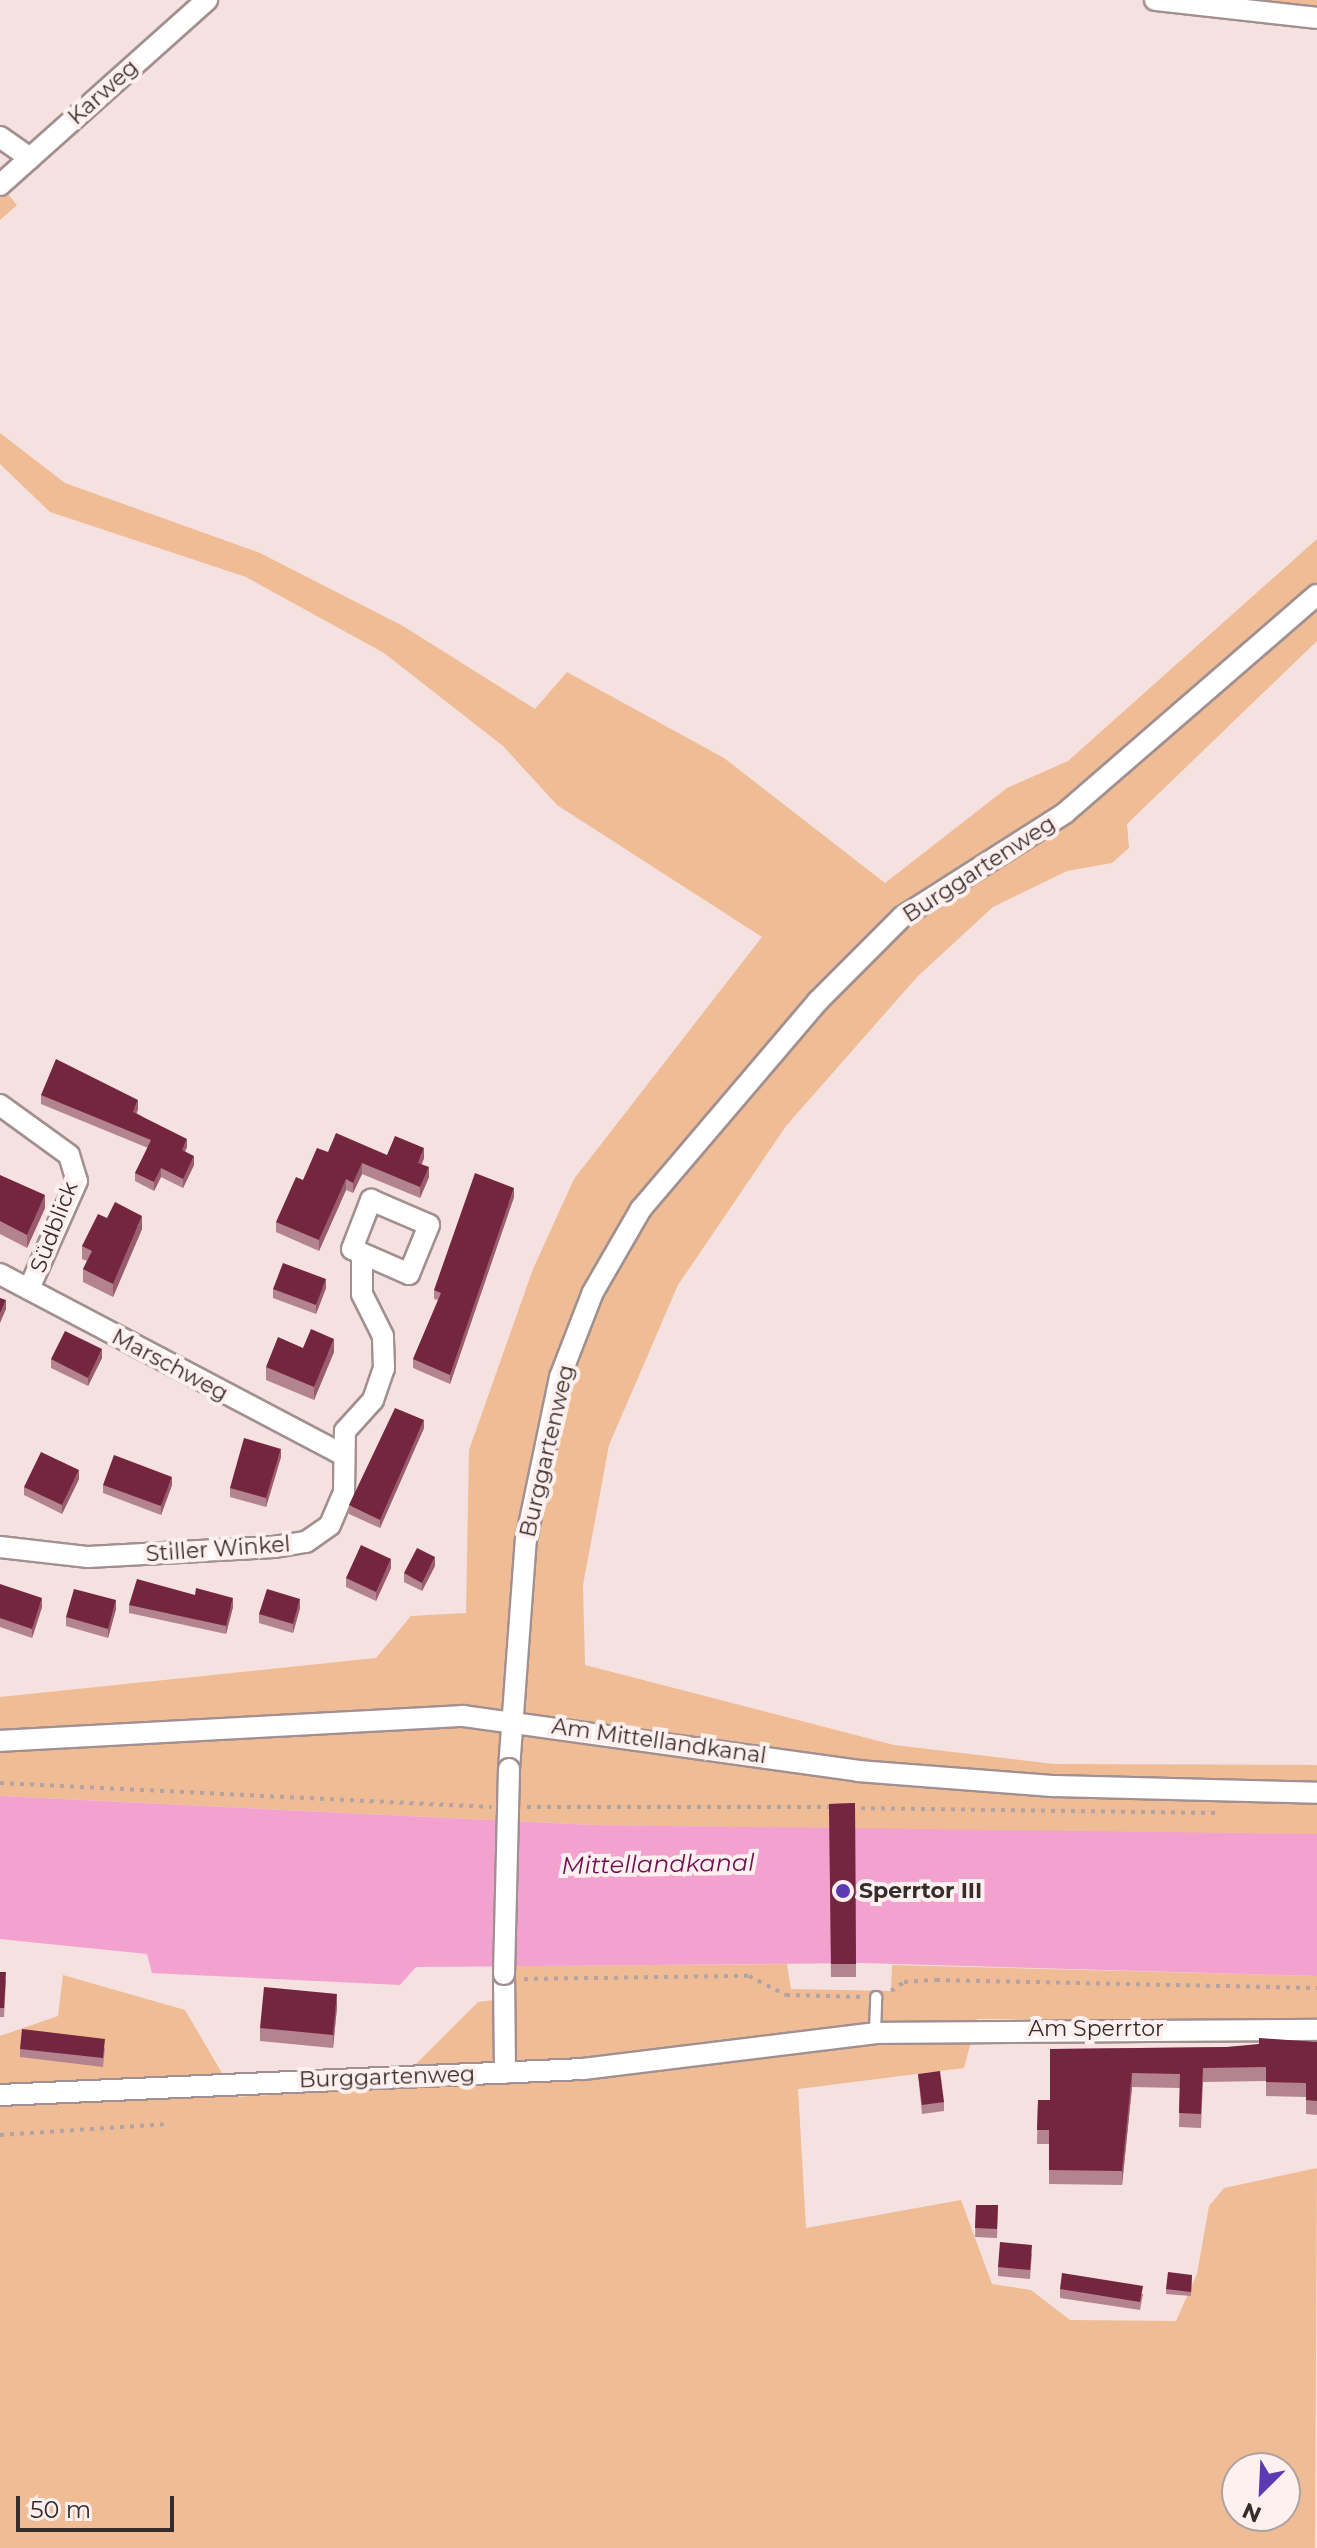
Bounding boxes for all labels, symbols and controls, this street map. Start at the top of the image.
street label: Karweg [63,54,143,130]
street label: Burggartenweg [898,810,1060,928]
street label: Südblick [25,1178,83,1276]
street label: Marschweg [107,1323,233,1407]
street label: Burggartenweg [514,1362,580,1540]
street label: Stiller Winkel [145,1531,291,1567]
street label: Am Mittellandkanal [550,1713,768,1769]
water label: Mittellandkanal [561,1848,755,1880]
place label: Sperrtor III [859,1878,982,1904]
marker: Sperrtor III [834,1882,852,1900]
street label: Am Sperrtor [1028,2016,1164,2042]
street label: Burggartenweg [299,2061,475,2093]
north arrow [1221,2452,1301,2532]
scale bar [20,2480,178,2530]
text: 50 m [30,2495,91,2524]
text: N [1238,2497,1265,2529]

